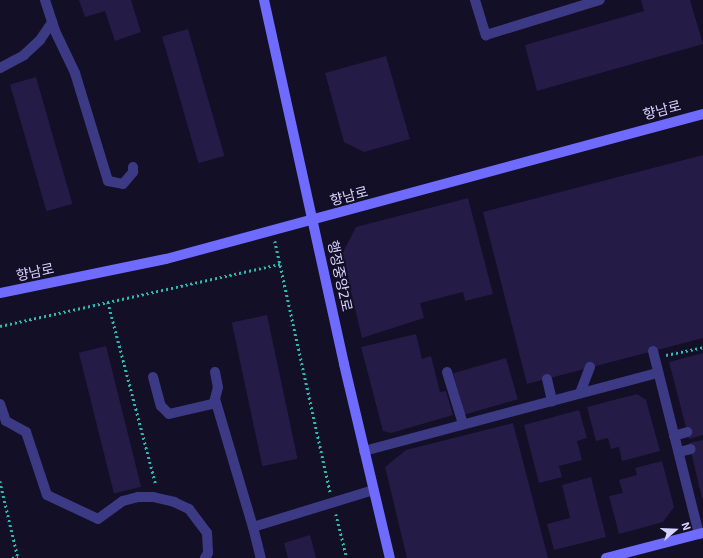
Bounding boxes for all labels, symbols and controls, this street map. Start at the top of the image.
street label: 향남로 [641,97,683,123]
street label: 향남로 [328,183,370,209]
street label: 행정중앙2로 [324,239,356,313]
street label: 향남로 [14,260,56,284]
north arrow [655,510,695,550]
text: N [679,520,694,532]

